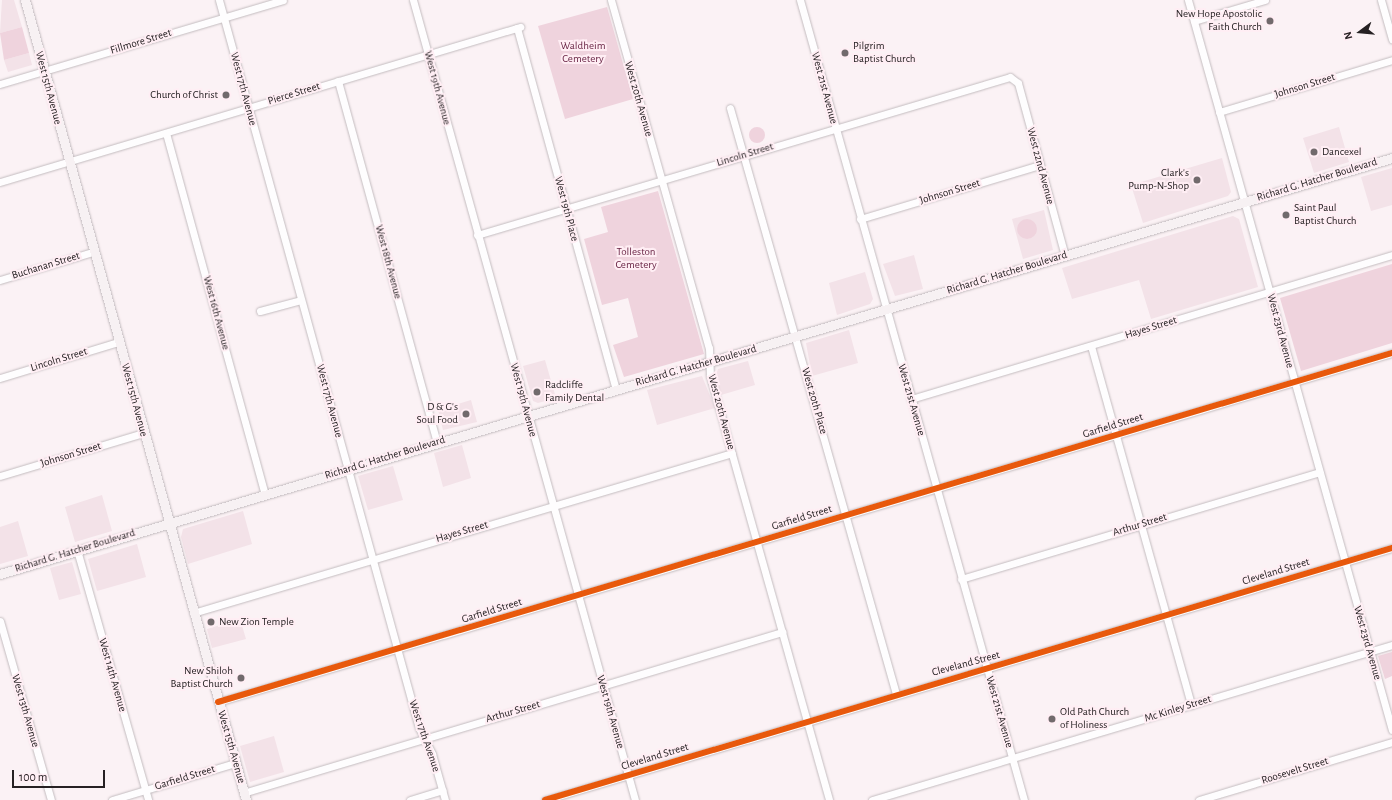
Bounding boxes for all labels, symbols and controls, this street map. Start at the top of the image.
place label: New Hope Apostolic Faith Church [1176,8,1262,34]
north arrow [1340,12,1380,52]
marker: New Hope Apostolic Faith Church [1265,16,1275,26]
street label: Fillmore Street [109,26,173,58]
text: N [1342,30,1354,41]
park label: Waldheim Cemetery [561,40,605,66]
place label: Pilgrim Baptist Church [853,40,916,66]
marker: Pilgrim Baptist Church [840,48,850,58]
street label: West 15th Avenue [32,50,64,126]
street label: West 19th Avenue [421,50,453,126]
street label: West 17th Avenue [227,51,259,127]
street label: West 21st Avenue [808,51,840,125]
street label: West 20th Avenue [621,60,655,138]
street label: Johnson Street [1273,71,1337,101]
street label: Pierce Street [266,80,322,108]
place label: Church of Christ [150,88,218,102]
marker: Church of Christ [221,90,231,100]
street label: West 22nd Avenue [1023,126,1057,206]
street label: Lincoln Street [715,140,775,170]
place label: Dancexel [1322,145,1361,159]
marker: Dancexel [1309,147,1319,157]
street label: Richard G. Hatcher Boulevard [1255,155,1379,205]
place label: Clark's Pump-N-Shop [1128,167,1189,193]
street label: West 19th Place [551,175,581,243]
marker: Clark's Pump-N-Shop [1192,175,1202,185]
street label: Johnson Street [918,177,982,207]
place label: Saint Paul Baptist Church [1294,202,1357,228]
marker: Saint Paul Baptist Church [1281,210,1291,220]
street label: West 18th Avenue [372,224,404,300]
park label: Tolleston Cemetery [615,246,657,272]
street label: Richard G. Hatcher Boulevard [945,248,1069,298]
street label: Buchanan Street [10,249,82,283]
street label: West 16th Avenue [200,275,232,351]
street label: West 23rd Avenue [1264,292,1296,370]
street label: Hayes Street [1123,314,1179,342]
street label: Richard G. Hatcher Boulevard [634,342,758,390]
street label: Lincoln Street [29,345,89,375]
street label: West 15th Avenue [118,362,150,438]
street label: West 19th Avenue [507,362,539,438]
street label: West 17th Avenue [313,363,345,439]
street label: West 21st Avenue [894,363,928,437]
street label: West 20th Place [798,366,830,436]
street label: West 20th Avenue [705,373,737,451]
place label: Radcliffe Family Dental [545,379,604,405]
marker: Radcliffe Family Dental [532,387,542,397]
place label: D & G's Soul Food [417,401,458,427]
marker: D & G's Soul Food [461,409,471,419]
street label: Garfield Street [1081,411,1145,441]
street label: Richard G. Hatcher Boulevard [323,433,447,483]
street label: Johnson Street [39,440,103,470]
street label: Garfield Street [770,503,834,533]
street label: Arthur Street [1111,511,1169,539]
street label: Hayes Street [434,518,490,546]
street label: Richard G. Hatcher Boulevard [13,526,137,576]
street label: Cleveland Street [1241,555,1311,589]
street label: Garfield Street [460,596,524,626]
street label: West 23rd Avenue [1350,604,1384,682]
place label: New Zion Temple [219,615,294,629]
marker: New Zion Temple [206,617,216,627]
street label: West 14th Avenue [95,637,129,713]
street label: Cleveland Street [931,649,1001,679]
place label: New Shiloh Baptist Church [170,665,233,691]
street label: West 13th Avenue [8,673,42,749]
marker: New Shiloh Baptist Church [236,673,246,683]
street label: West 19th Avenue [593,674,627,750]
street label: West 21st Avenue [982,675,1016,749]
street label: Mc Kinley Street [1143,693,1213,725]
street label: West 17th Avenue [406,698,442,774]
street label: Arthur Street [484,698,542,726]
place label: Old Path Church of Holiness [1060,706,1129,732]
street label: West 15th Avenue [214,709,248,785]
marker: Old Path Church of Holiness [1047,714,1057,724]
street label: Cleveland Street [620,740,690,774]
street label: Roosevelt Street [1260,755,1330,787]
scale bar [14,762,107,788]
street label: Garfield Street [153,763,217,793]
text: 100 m [19,771,47,783]

